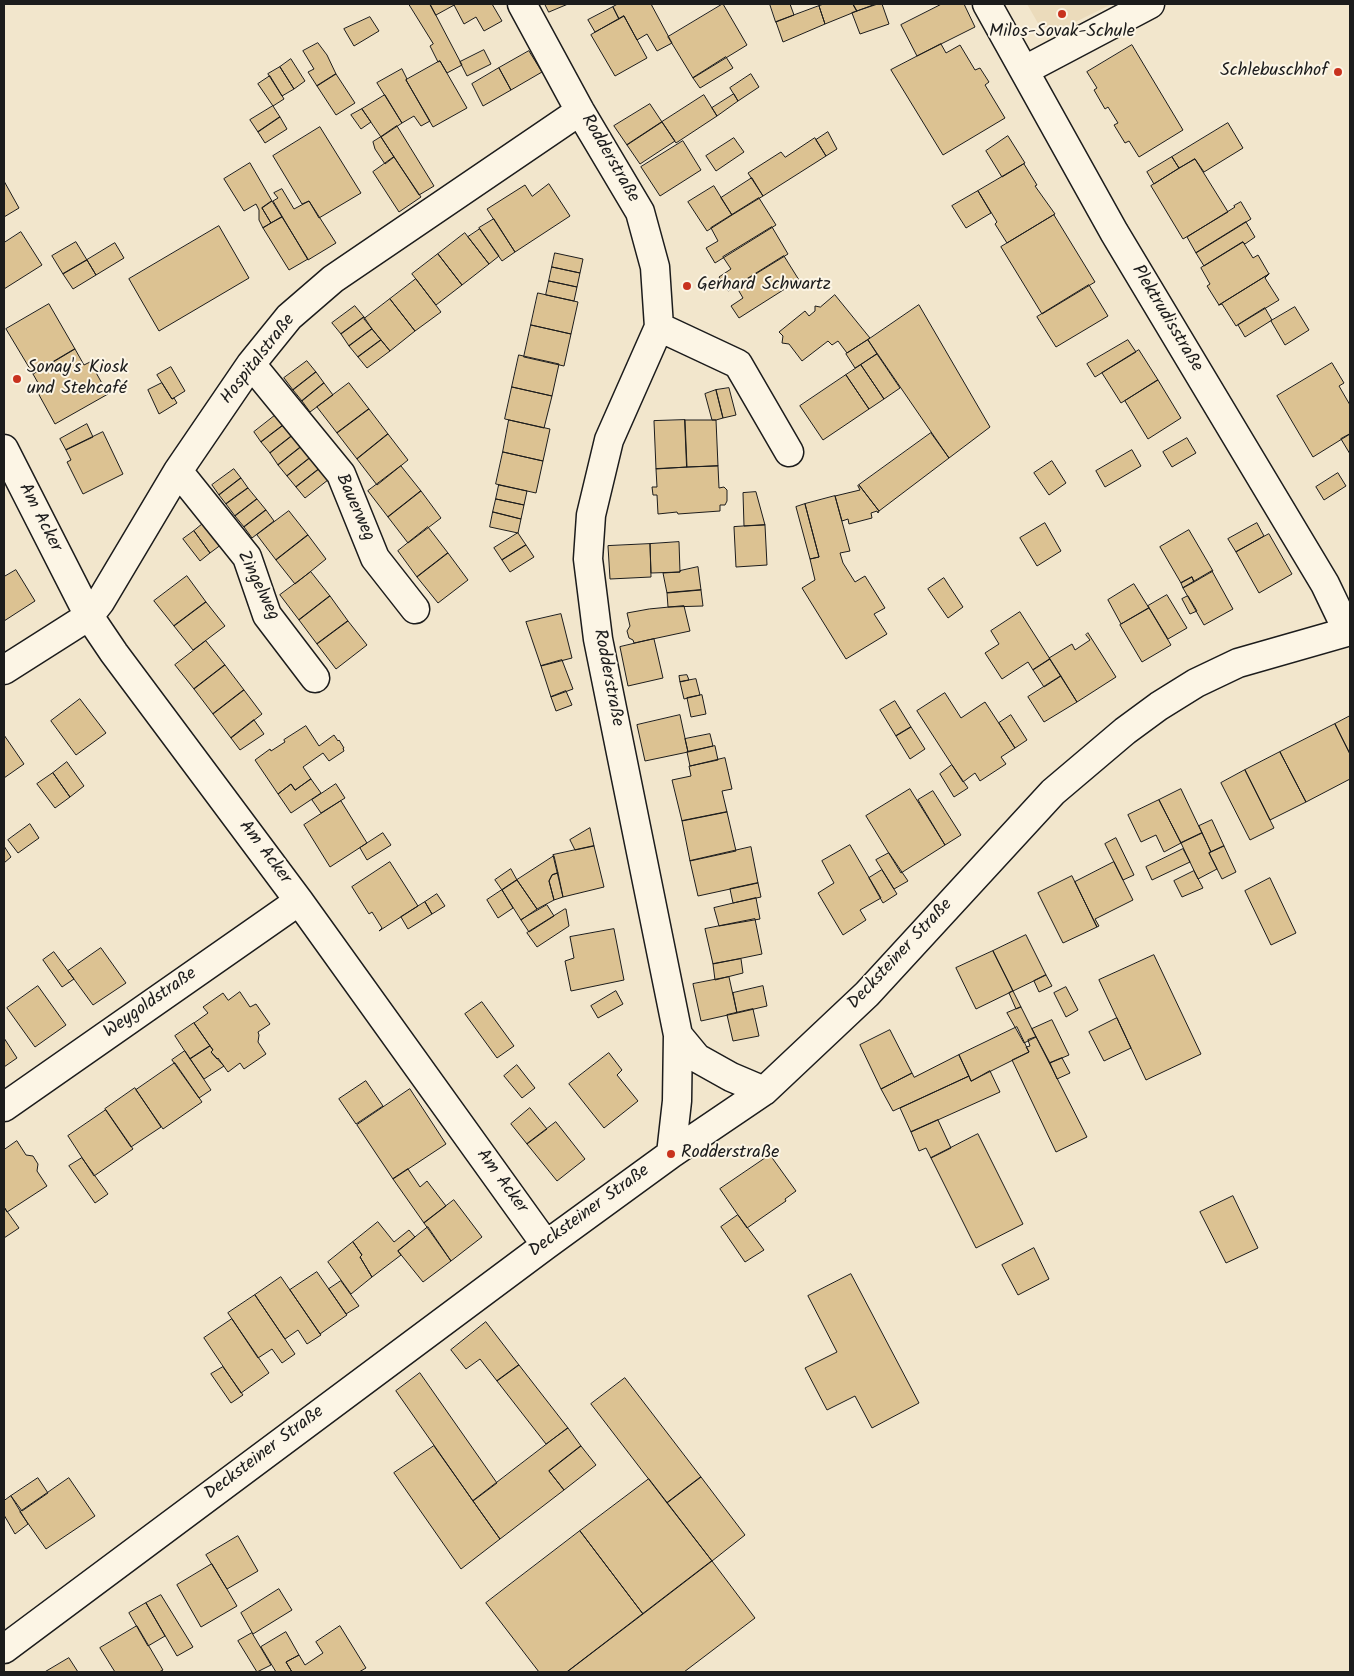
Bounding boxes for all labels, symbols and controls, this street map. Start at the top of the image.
marker: Milos-Sovak-Schule [1056,8,1068,20]
place label: Milos-Sovak-Schule [989,22,1135,44]
place label: Schlebuschhof [1220,61,1328,83]
marker: Schlebuschhof [1332,66,1344,78]
street label: Rodderstraße [575,111,643,207]
street label: Plektrudisstraße [1126,262,1206,376]
place label: Gerhard Schwartz [697,275,831,297]
marker: Gerhard Schwartz [681,280,693,292]
street label: Hospitalstraße [217,311,301,409]
place label: Sonay's Kiosk und Stehcafé [27,358,128,400]
marker: Sonay's Kiosk und Stehcafé [11,373,23,385]
street label: Bauerweg [330,471,378,545]
street label: Am Acker [13,480,65,556]
street label: Zingelweg [231,548,283,624]
street label: Rodderstraße [587,628,627,728]
street label: Am Acker [233,817,295,889]
street label: Decksteiner Straße [844,895,958,1015]
street label: Weygoldstraße [100,964,202,1044]
place label: Rodderstraße [681,1143,779,1165]
street label: Am Acker [471,1146,531,1218]
marker: Rodderstraße [665,1148,677,1160]
street label: Decksteiner Straße [526,1161,654,1263]
street label: Decksteiner Straße [201,1402,329,1506]

